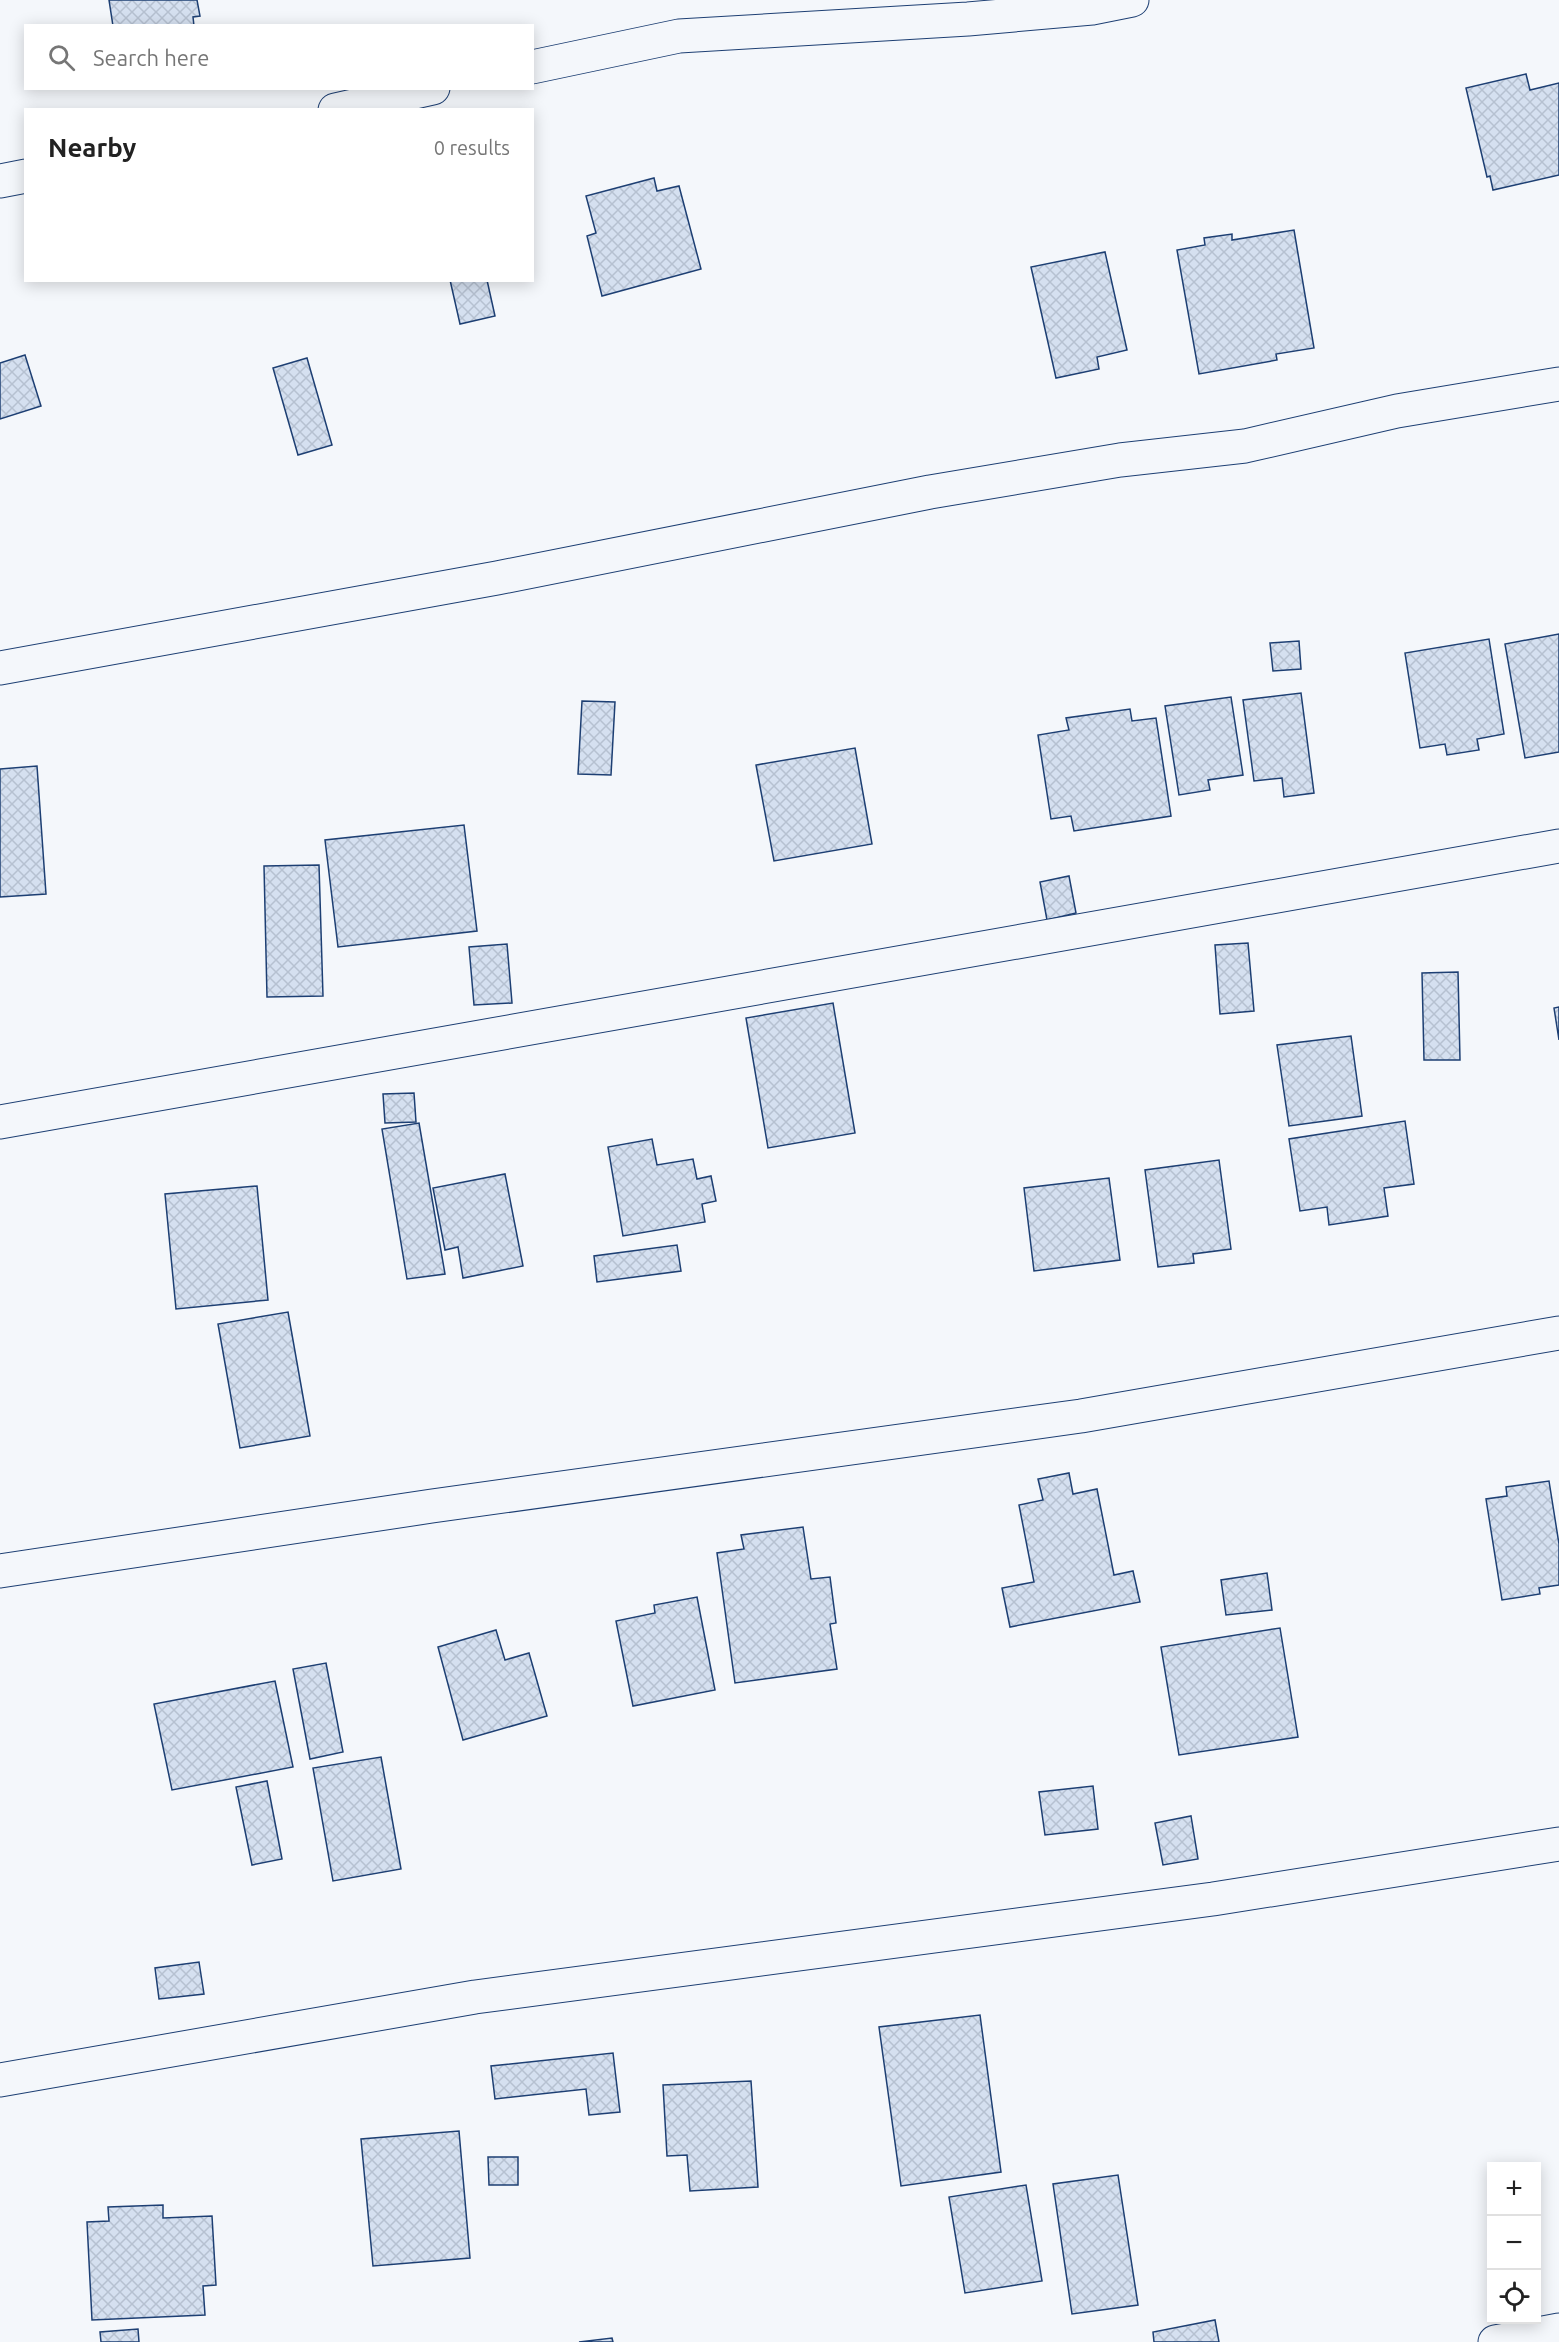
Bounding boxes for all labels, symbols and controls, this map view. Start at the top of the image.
search box [24,24,534,90]
icon: search [45,41,78,74]
text: Search here [93,45,209,70]
text: Nearby [48,133,136,162]
text: 0 results [434,136,510,159]
map controls [1487,2162,1541,2324]
button: + [1487,2162,1541,2216]
button: − [1487,2216,1541,2270]
button: locate [1487,2270,1541,2324]

